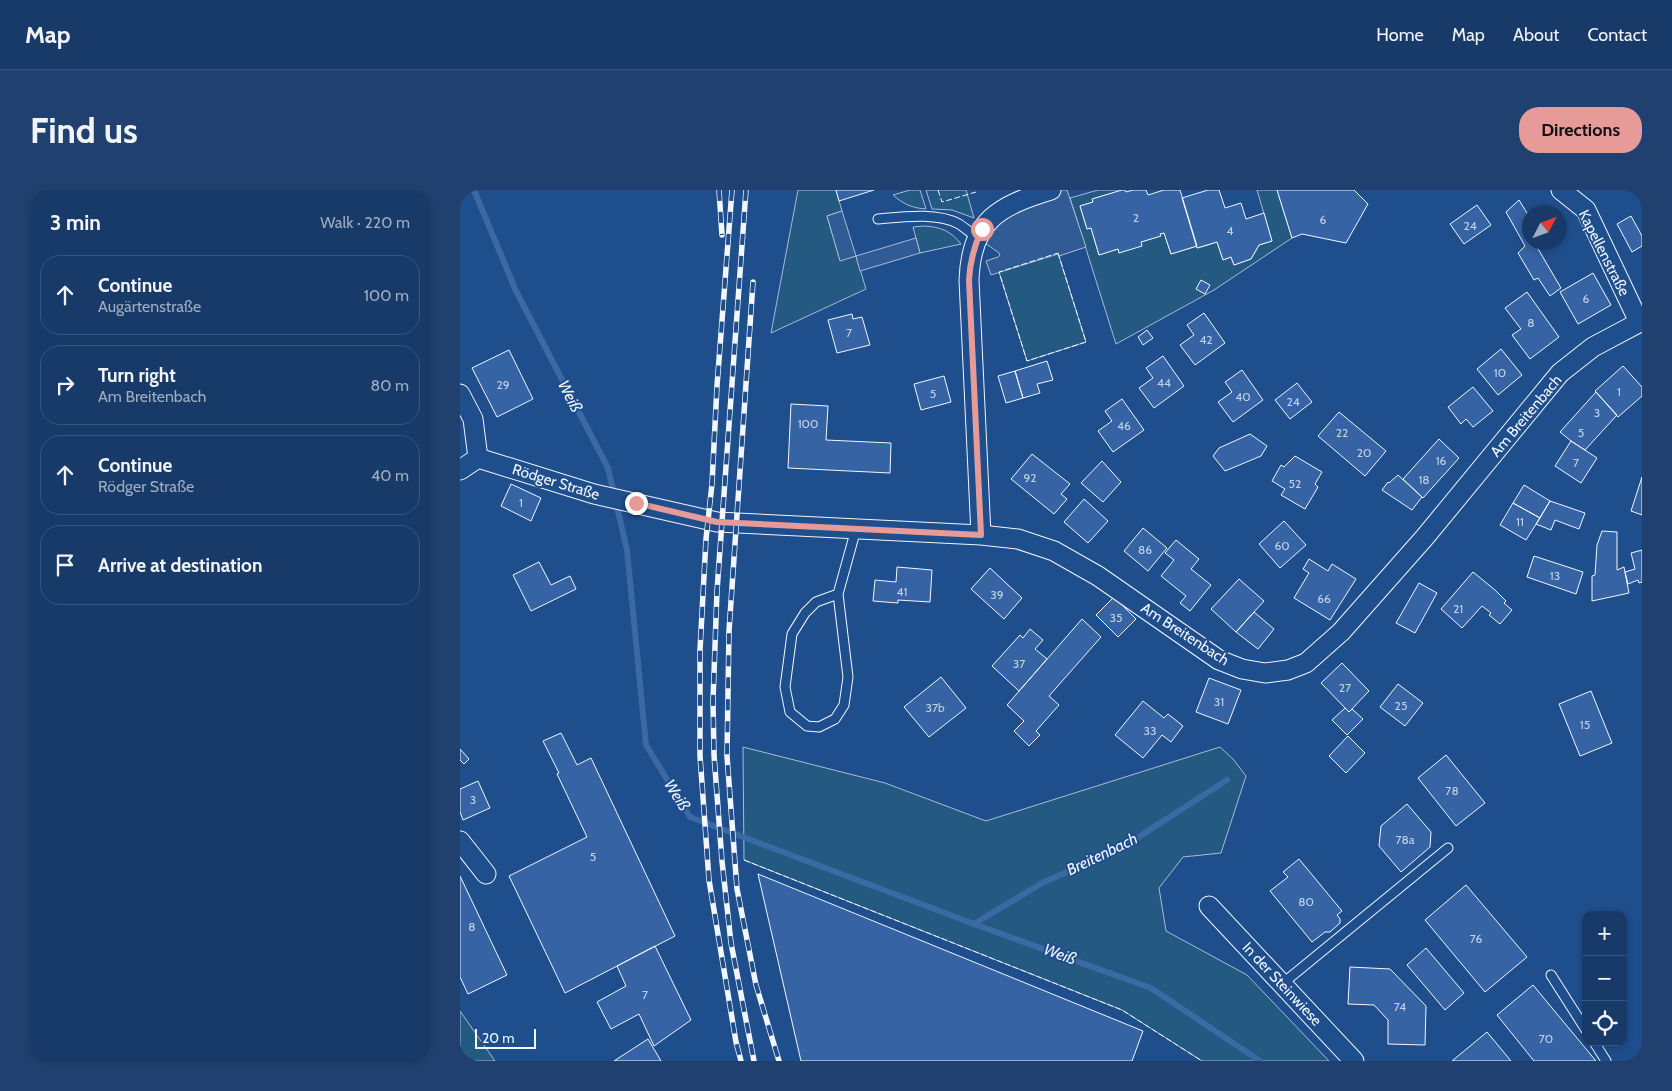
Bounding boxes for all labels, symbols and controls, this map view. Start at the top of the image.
text: Map [25,20,71,49]
text: Home [1376,24,1424,46]
text: Map [1452,24,1485,46]
text: About [1513,24,1559,46]
text: Contact [1587,24,1647,46]
button: Directions [1519,107,1642,153]
text: Find us [30,109,138,152]
north arrow [1522,205,1567,250]
street label: Kapellenstraße [1575,207,1634,299]
text: 3 min [50,210,101,235]
house number: 2 [1133,210,1139,225]
house number: 6 [1320,212,1327,227]
text: Walk · 220 m [320,213,410,232]
route start [971,218,994,241]
house number: 24 [1463,218,1477,233]
house number: 4 [1227,223,1234,238]
text: Continue [98,274,172,297]
icon: ahead [51,281,79,309]
text: 100 m [364,286,409,305]
house number: 6 [1583,291,1590,306]
text: Augärtenstraße [98,297,201,316]
house number: 8 [1527,315,1535,330]
house number: 7 [846,325,852,340]
house number: 42 [1199,332,1213,347]
text: Turn right [98,364,176,387]
house number: 10 [1494,365,1506,380]
icon: right [51,371,79,399]
street label: Am Breitenbach [1486,371,1566,461]
house number: 44 [1157,375,1171,390]
text: 80 m [371,376,409,395]
house number: 29 [496,377,510,392]
water label: Weiß [554,377,586,415]
house number: 1 [1617,384,1621,399]
house number: 5 [930,386,936,401]
text: Am Breitenbach [98,387,206,406]
house number: 40 [1235,389,1251,404]
house number: 24 [1286,394,1300,409]
house number: 3 [1594,405,1600,420]
house number: 100 [798,416,818,431]
house number: 46 [1117,418,1131,433]
house number: 22 [1336,425,1348,440]
house number: 5 [1578,425,1584,440]
house number: 20 [1357,445,1371,460]
house number: 16 [1436,453,1447,468]
text: Continue [98,454,172,477]
house number: 7 [1573,455,1579,470]
street label: Rödger Straße [510,460,602,504]
icon: ahead [51,461,79,489]
text: 40 m [371,466,409,485]
house number: 92 [1023,470,1037,485]
house number: 18 [1418,472,1430,487]
house number: 52 [1289,476,1301,491]
text: Rödger Straße [98,477,194,496]
route end [625,492,648,515]
house number: 1 [519,495,523,510]
house number: 11 [1516,514,1524,529]
house number: 60 [1274,538,1290,553]
house number: 86 [1138,542,1152,557]
icon: arrive [51,551,79,579]
text: Arrive at destination [98,554,262,577]
house number: 13 [1550,568,1560,583]
house number: 41 [897,584,907,599]
house number: 39 [990,587,1004,602]
house number: 66 [1317,591,1331,606]
street label: Am Breitenbach [1138,599,1232,669]
house number: 21 [1453,601,1463,616]
house number: 35 [1110,610,1122,625]
house number: 37 [1013,656,1025,671]
house number: 27 [1339,680,1351,695]
house number: 31 [1214,694,1224,709]
house number: 25 [1395,698,1407,713]
house number: 37b [925,700,945,715]
house number: 15 [1580,717,1590,732]
house number: 33 [1144,723,1156,738]
water label: Weiß [660,776,694,814]
house number: 78 [1445,783,1459,798]
house number: 3 [470,792,476,807]
water label: Breitenbach [1063,829,1141,879]
house number: 78a [1395,832,1415,847]
house number: 5 [590,849,596,864]
house number: 80 [1298,894,1314,909]
map controls [1582,911,1627,1046]
button: + [1582,911,1627,956]
house number: 8 [468,919,476,934]
house number: 76 [1470,931,1482,946]
street label: In der Steinwiese [1239,938,1326,1030]
water label: Weiß [1041,939,1079,969]
button: − [1582,956,1627,1001]
house number: 7 [642,987,648,1002]
house number: 74 [1394,999,1406,1014]
button: locate [1582,1001,1627,1046]
scale bar [475,1026,536,1049]
text: 20 m [482,1029,515,1047]
house number: 70 [1539,1031,1553,1046]

